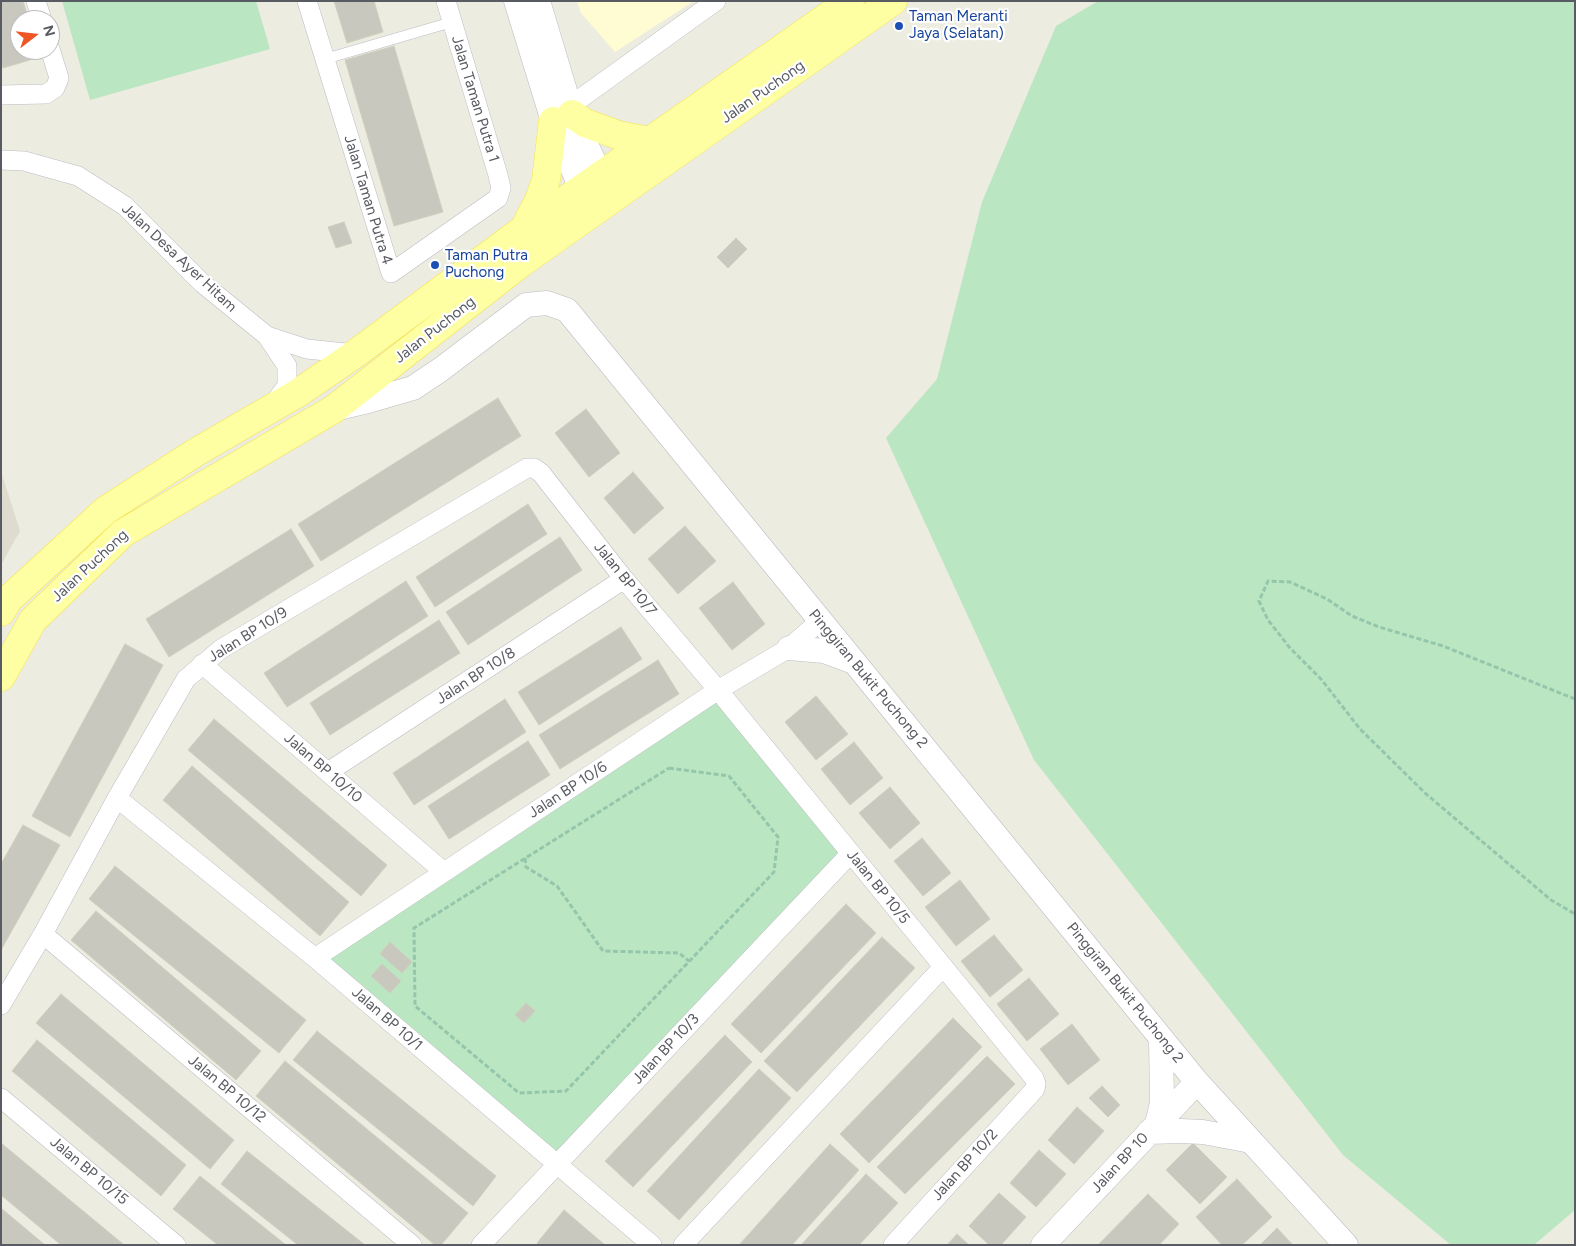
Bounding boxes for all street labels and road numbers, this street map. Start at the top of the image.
street label: Jalan Taman Putra 1 [447,34,503,164]
street label: Jalan Puchong [718,57,808,127]
street label: Jalan Taman Putra 4 [340,133,396,267]
street label: Jalan Desa Ayer Hitam [118,200,240,316]
street label: Jalan Puchong [391,293,479,367]
street label: Jalan Puchong [48,526,132,606]
street label: Jalan BP 10/7 [590,538,660,620]
street label: Jalan BP 10/9 [205,603,291,667]
street label: Pinggiran Bukit Puchong 2 [805,606,931,752]
street label: Jalan BP 10/8 [433,644,519,708]
street label: Jalan BP 10/10 [280,729,366,807]
street label: Jalan BP 10/6 [525,758,611,822]
street label: Jalan BP 10/5 [843,846,913,928]
street label: Pinggiran Bukit Puchong 2 [1063,919,1187,1067]
street label: Jalan BP 10/1 [348,983,426,1055]
street label: Jalan BP 10/3 [629,1010,703,1088]
street label: Jalan BP 10/12 [184,1051,270,1127]
street label: Jalan BP 10/2 [928,1126,1002,1204]
street label: Jalan BP 10 [1088,1129,1152,1197]
street label: Jalan BP 10/15 [46,1133,132,1209]

